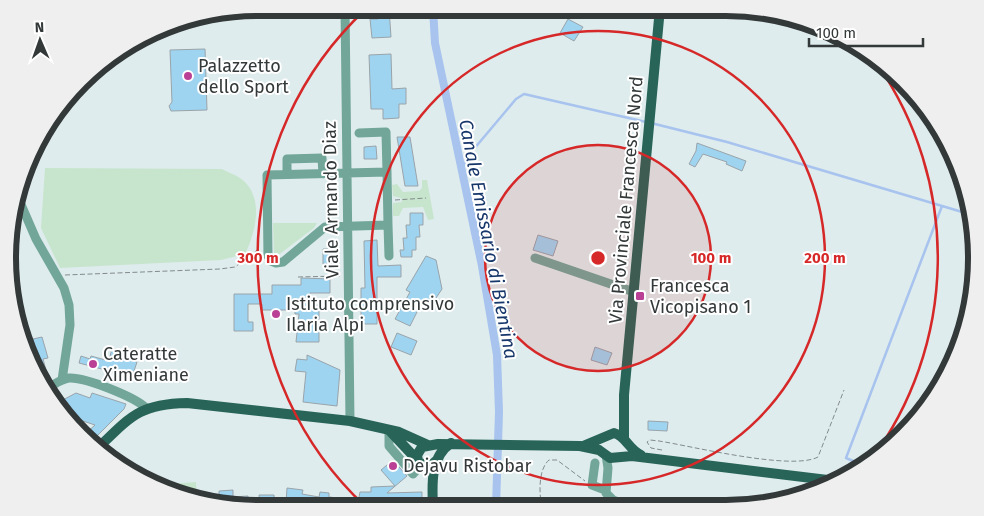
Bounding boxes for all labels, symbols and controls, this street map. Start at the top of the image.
north arrow [15,15,65,65]
scale bar [809,15,923,47]
text: N [35,19,45,36]
text: 100 m [816,24,856,42]
place label: Palazzetto dello Sport [198,55,289,98]
marker: Palazzetto dello Sport [182,70,194,82]
street label: Via Provinciale Francesca Nord [604,75,648,325]
water label: Canale Emissario di Bientina [454,117,523,361]
street label: Viale Armando Diaz [319,121,343,279]
text: 300 m [236,249,279,267]
centre of rings [589,249,607,267]
text: 100 m [691,249,731,267]
text: 200 m [804,249,846,267]
place label: Francesca Vicopisano 1 [650,275,751,318]
marker: Francesca Vicopisano 1 [634,290,646,302]
place label: Istituto comprensivo Ilaria Alpi [286,293,454,336]
marker: Istituto comprensivo Ilaria Alpi [270,308,282,320]
place label: Cateratte Ximeniane [103,343,189,386]
marker: Cateratte Ximeniane [87,358,99,370]
place label: Dejavu Ristobar [403,455,531,477]
marker: Dejavu Ristobar [387,460,399,472]

